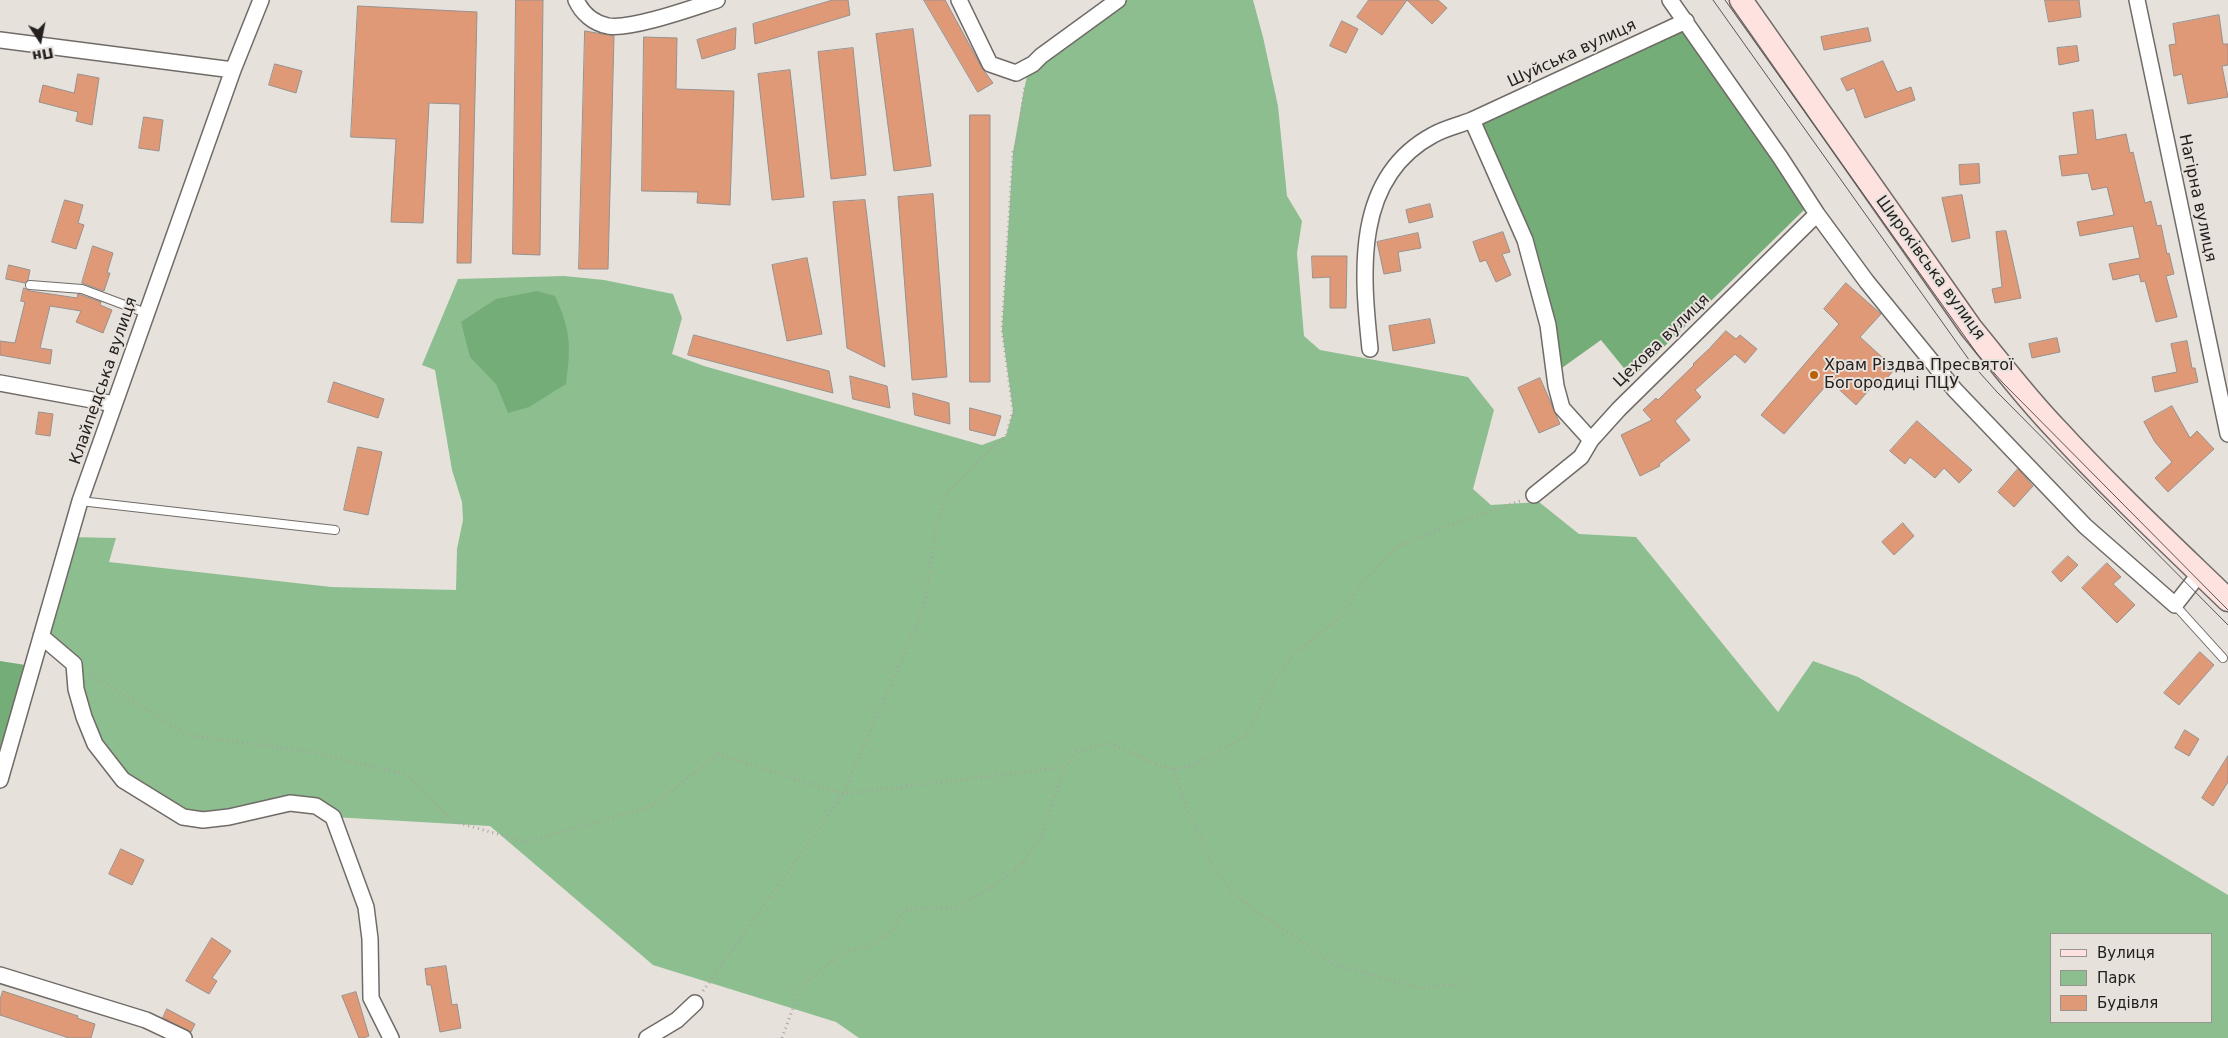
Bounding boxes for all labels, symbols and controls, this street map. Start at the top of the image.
north arrow [15,15,65,65]
street label: Шуйська вулиця [1505,16,1639,92]
text: Пн [31,45,55,65]
street label: Нагірна вулиця [2174,132,2220,264]
street label: Широківська вулиця [1871,192,1989,344]
street label: Цехова вулиця [1610,290,1714,392]
street label: Клайпедська вулиця [66,295,142,467]
place label: Храм Різдва Пресвятої Богородиці ПЦУ [1824,356,2014,394]
marker: Храм Різдва Пресвятої Богородиці ПЦУ [1808,369,1820,381]
legend [2050,933,2213,1023]
text: Вулиця [2097,944,2155,962]
text: Парк [2097,969,2136,987]
text: Будівля [2097,994,2158,1012]

